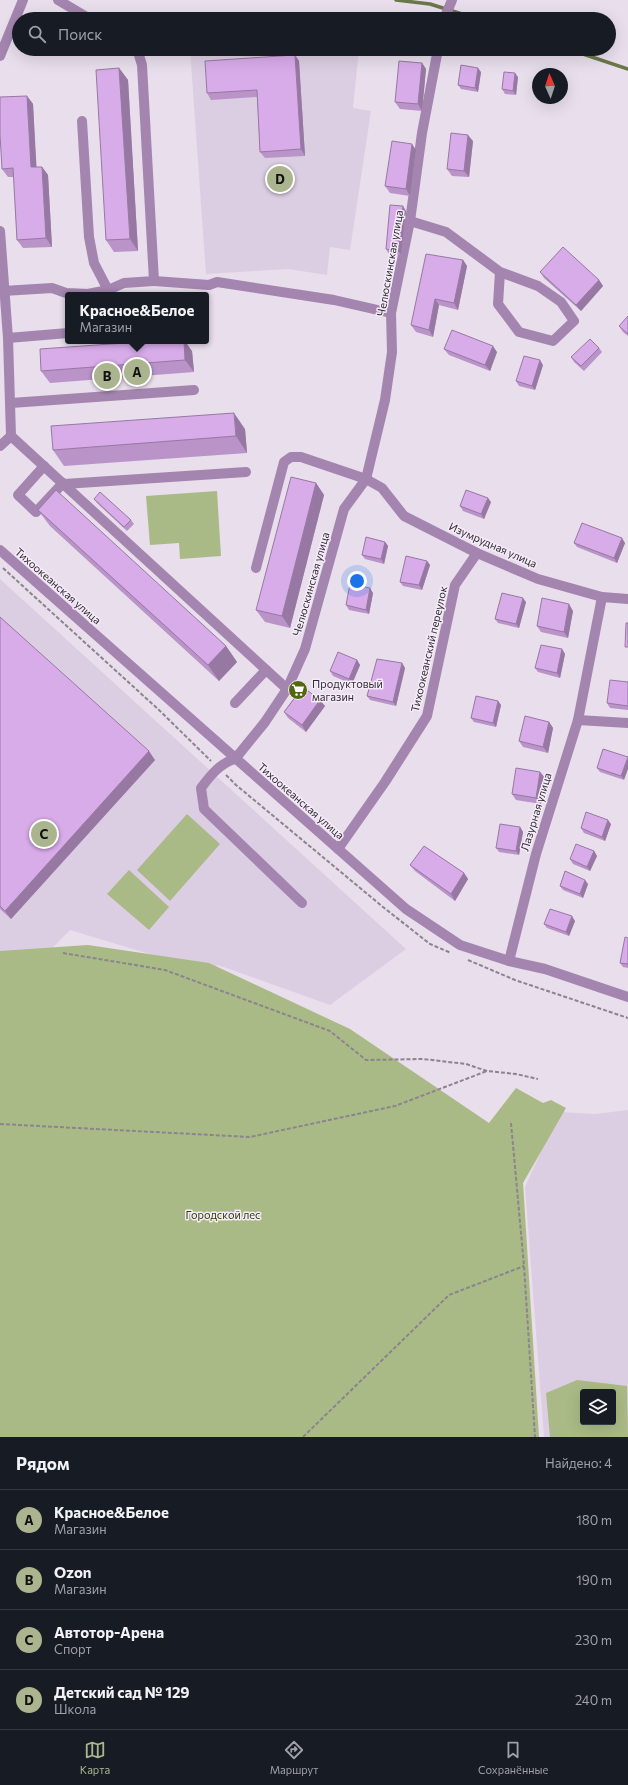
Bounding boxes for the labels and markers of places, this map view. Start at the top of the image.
pin: D [267,164,293,194]
pin: A [124,357,150,387]
pin: B [94,361,120,391]
place label: Продуктовый магазин [312,677,383,703]
supermarket icon: Продуктовый магазин [287,679,309,701]
pin: C [31,819,57,849]

